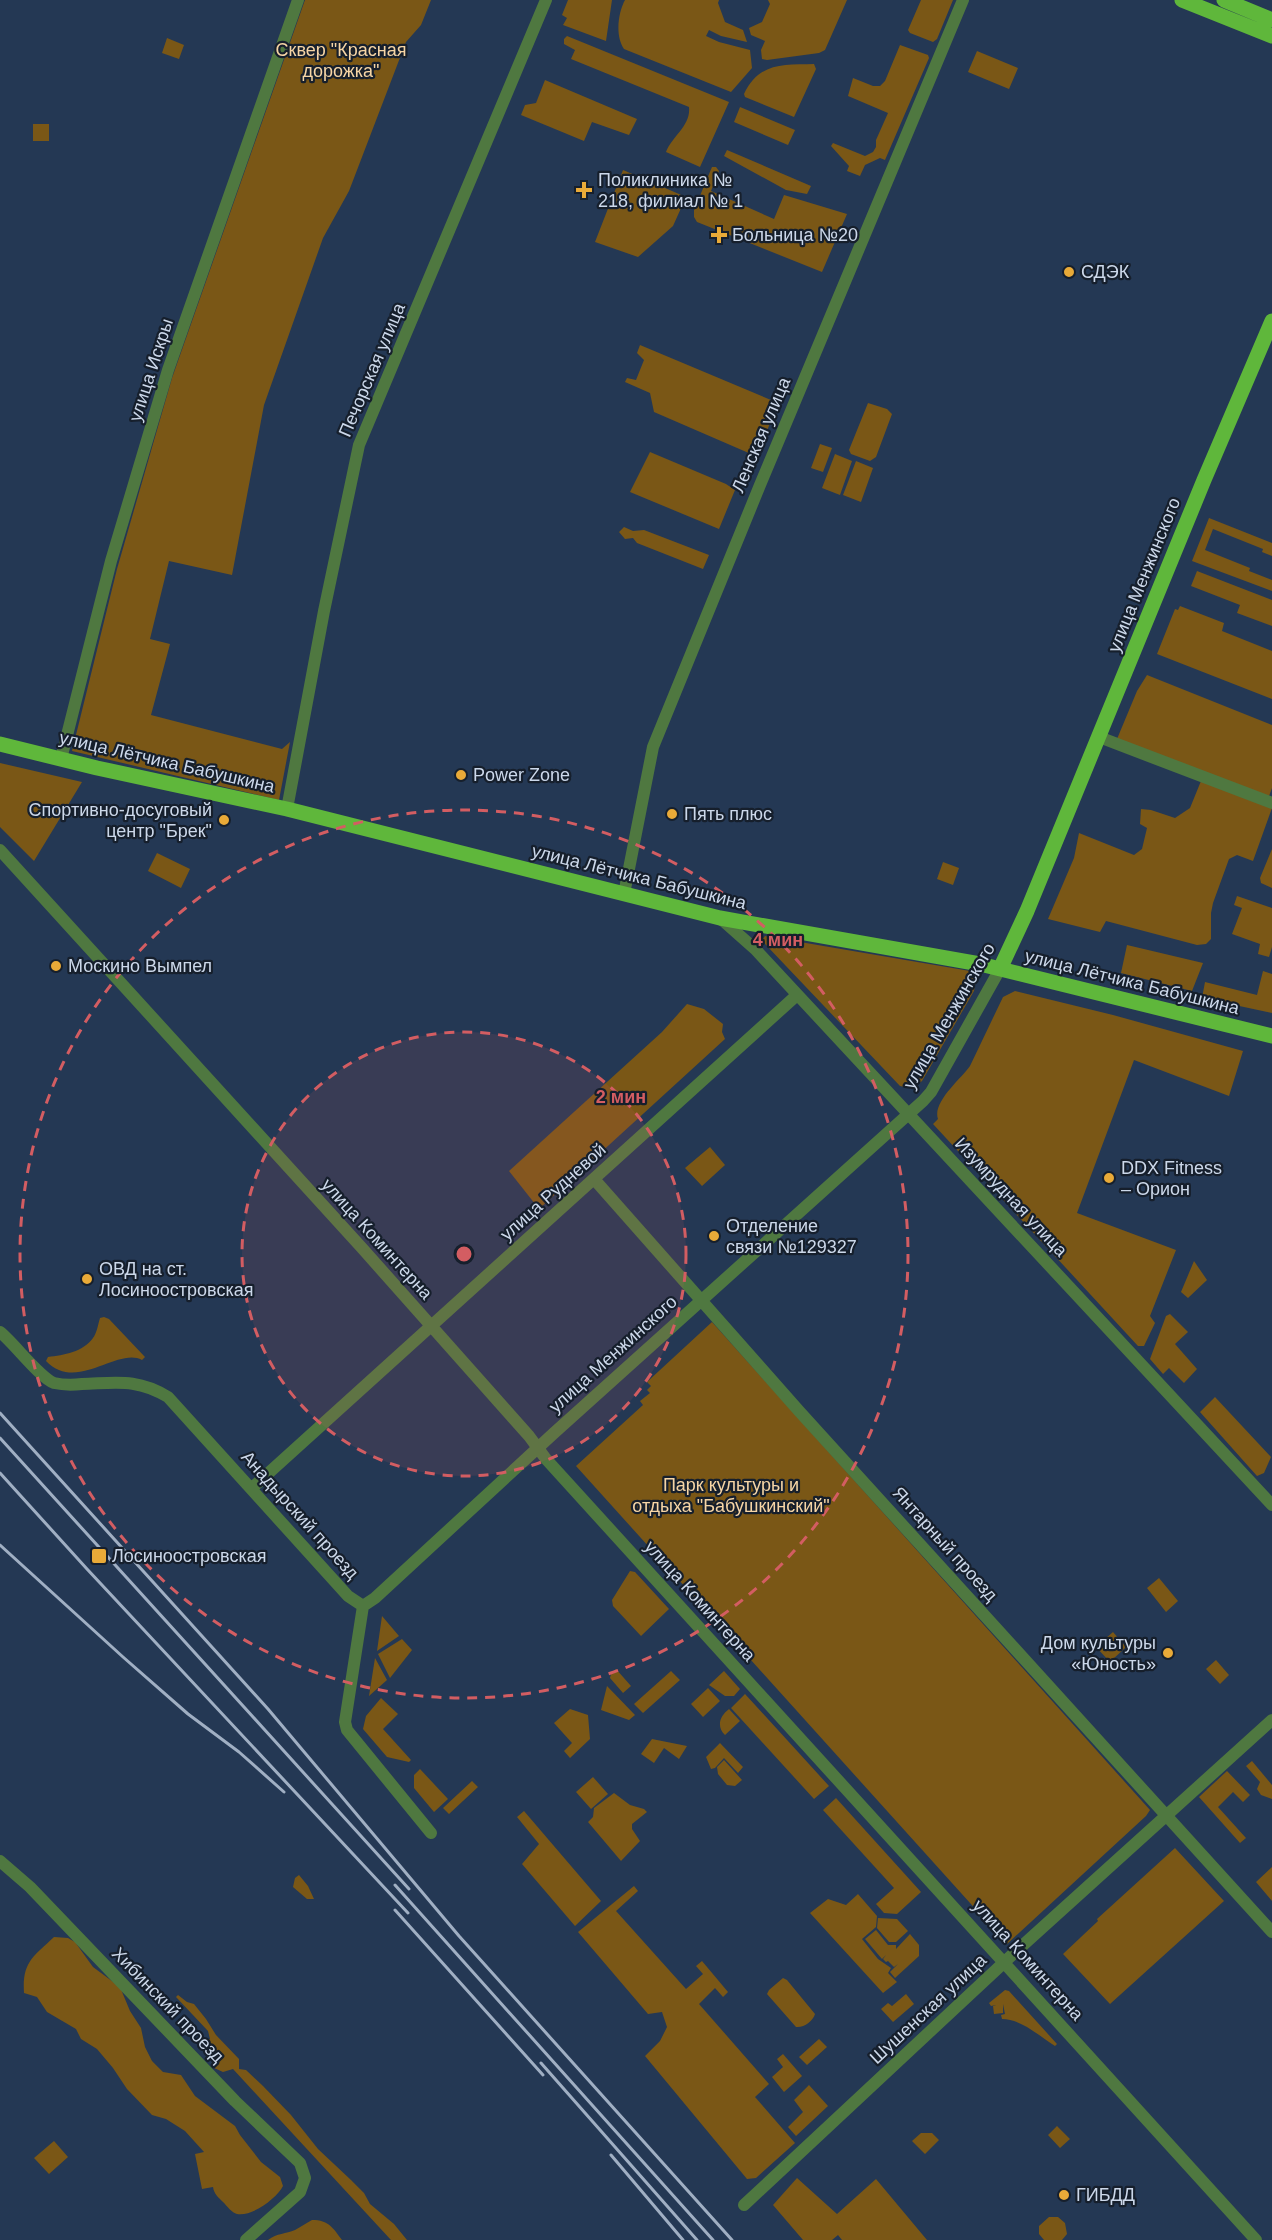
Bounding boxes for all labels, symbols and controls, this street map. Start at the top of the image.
park label: Сквер "Красная дорожка" [276,40,406,81]
place label: Поликлиника № 218, филиал № 1 [598,170,743,211]
marker: Поликлиника № 218, филиал № 1 [575,181,593,199]
place label: Больница №20 [732,225,858,245]
marker: Больница №20 [710,226,728,244]
place label: СДЭК [1081,262,1130,282]
marker: СДЭК [1062,265,1076,279]
street label: Печорская улица [335,299,410,440]
street label: улица Искры [125,316,177,424]
street label: Ленская улица [728,373,795,496]
street label: улица Менжинского [1104,495,1184,655]
street label: улица Лётчика Бабушкина [57,727,278,797]
place label: Power Zone [473,765,570,785]
marker: Power Zone [454,768,468,782]
place label: Спортивно-досуговый центр "Брек" [29,800,212,841]
place label: Пять плюс [684,804,772,824]
marker: Пять плюс [665,807,679,821]
marker: Спортивно-досуговый центр "Брек" [217,813,231,827]
street label: улица Лётчика Бабушкина [530,841,749,914]
text: 4 мин [753,930,803,950]
street label: улица Менжинского [899,940,999,1092]
street label: улица Лётчика Бабушкина [1023,946,1242,1019]
place label: Москино Вымпел [68,956,212,976]
marker: Москино Вымпел [49,959,63,973]
text: 2 мин [596,1087,646,1107]
street label: Изумрудная улица [951,1133,1072,1261]
street label: улица Рудневой [496,1139,610,1245]
place label: DDX Fitness – Орион [1121,1158,1222,1199]
marker: DDX Fitness – Орион [1102,1171,1116,1185]
street label: улица Коминтерна [318,1175,437,1304]
place label: Отделение связи №129327 [726,1216,857,1257]
marker: Отделение связи №129327 [707,1229,721,1243]
centre of rings [454,1244,474,1264]
place label: ОВД на ст. Лосиноостровская [99,1259,254,1300]
marker: ОВД на ст. Лосиноостровская [80,1272,94,1286]
street label: улица Менжинского [545,1291,681,1417]
street label: Анадырский проезд [237,1447,363,1583]
park label: Парк культуры и отдыха "Бабушкинский" [632,1475,830,1516]
street label: Янтарный проезд [888,1483,1002,1606]
street label: улица Коминтерна [641,1537,760,1666]
place label: Лосиноостровская [112,1546,267,1566]
marker: Лосиноостровская [90,1547,108,1565]
place label: Дом культуры «Юность» [1041,1633,1156,1674]
marker: Дом культуры «Юность» [1161,1646,1175,1660]
street label: улица Коминтерна [969,1896,1088,2025]
street label: Хибинский проезд [108,1943,228,2067]
street label: Шушенская улица [866,1949,991,2068]
place label: ГИБДД [1076,2185,1135,2205]
marker: ГИБДД [1057,2188,1071,2202]

